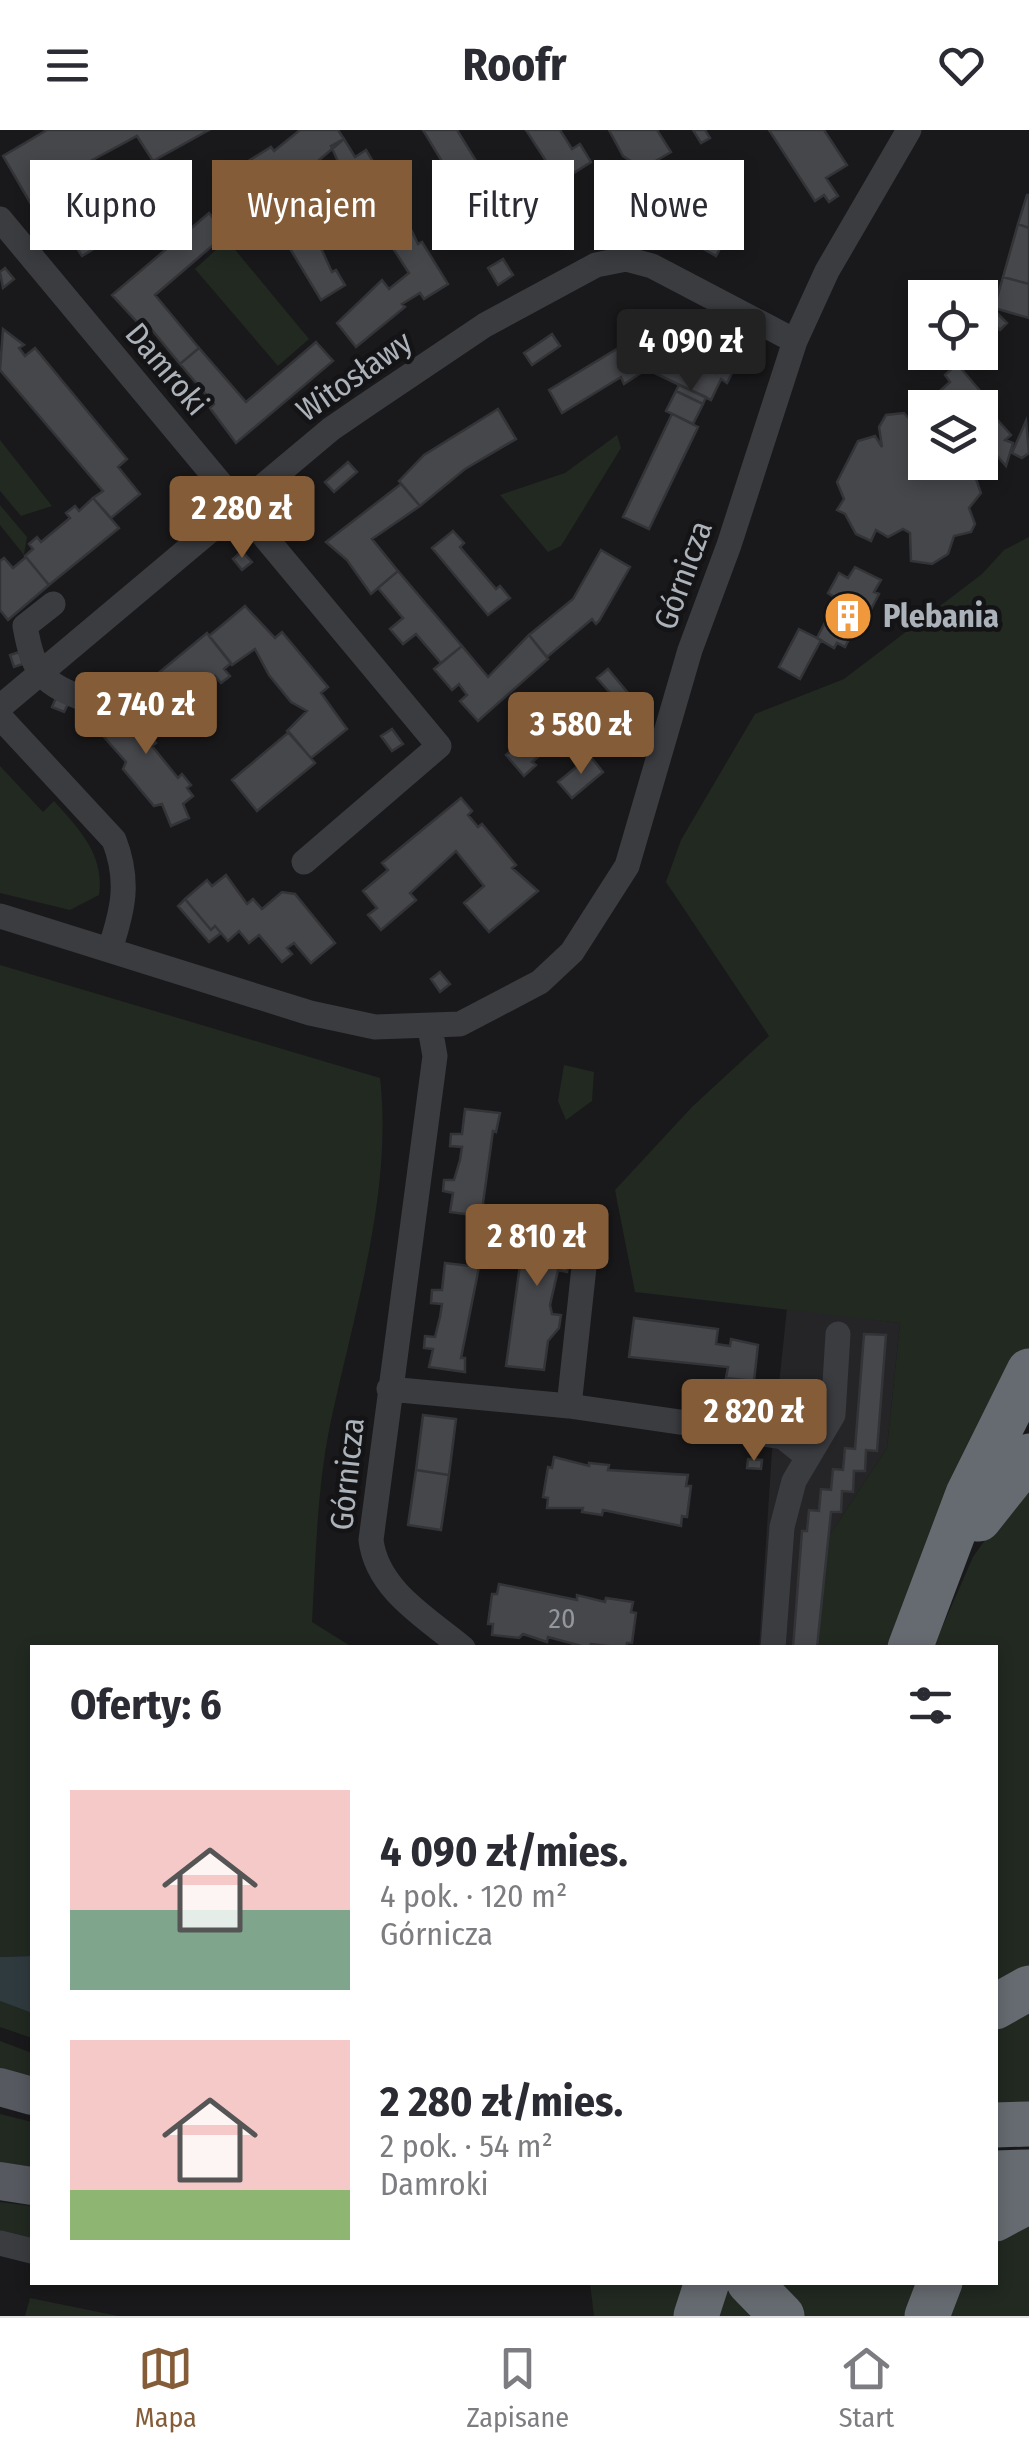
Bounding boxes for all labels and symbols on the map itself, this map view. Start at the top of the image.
pin: 4 090 zł [588,309,794,394]
street label: Damroki [118,315,216,423]
street label: Witosławy [289,322,420,429]
pin: 2 280 zł [139,476,345,561]
street label: Górnicza [646,515,720,635]
building icon: Plebania [822,590,874,642]
place label: Plebania [883,597,999,635]
pin: 2 740 zł [43,672,249,757]
pin: 3 580 zł [478,692,684,777]
pin: 2 810 zł [434,1204,640,1289]
pin: 2 820 zł [651,1379,857,1464]
street label: Górnicza [322,1416,372,1532]
house number: 20 [549,1602,575,1635]

